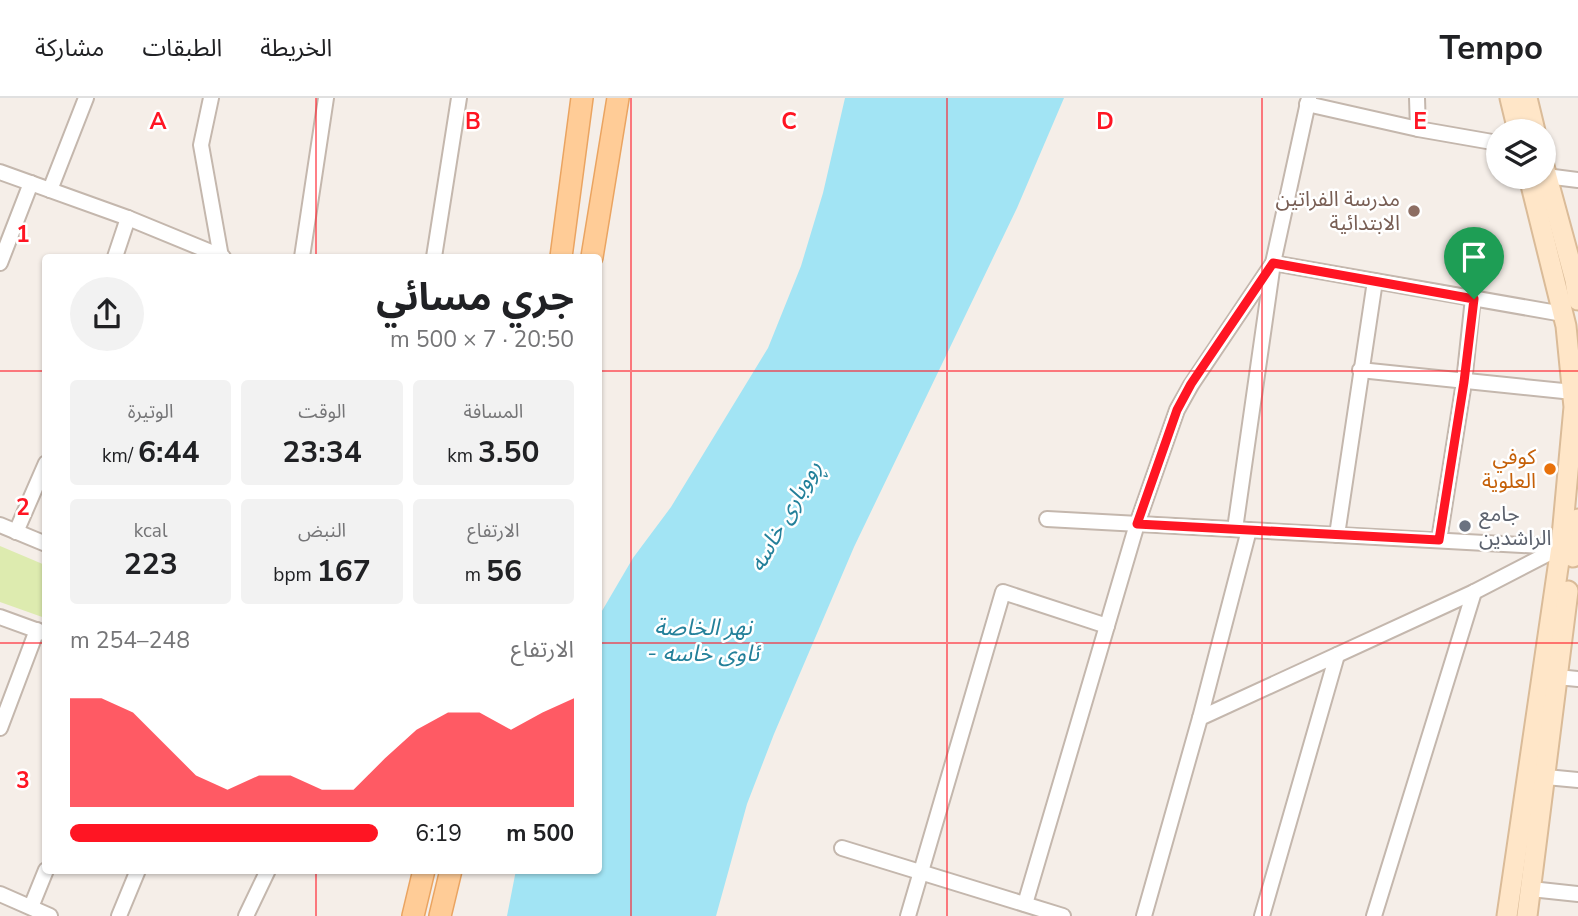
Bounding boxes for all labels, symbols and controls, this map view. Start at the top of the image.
text: Tempo [1439,26,1543,71]
text: مشاركة [35,32,104,64]
text: الطبقات [142,32,222,64]
text: الخريطة [260,32,332,64]
text: A [149,106,167,137]
text: B [465,106,481,137]
text: C [781,106,797,137]
text: D [1096,106,1114,137]
text: E [1413,106,1427,137]
map controls [1486,119,1556,189]
button: layers [1486,119,1556,189]
place label: مدرسة الفراتين الابتدائية [1276,185,1400,237]
marker: مدرسة الفراتين الابتدائية [1406,203,1422,219]
text: 1 [16,219,30,250]
pin [1444,227,1504,299]
icon: arrive [1455,238,1493,276]
text: جري مسائي [376,272,574,323]
button: share [70,277,144,351]
text: 20:50 · 7 × 500 m [390,324,574,355]
text: الوتيرة [128,399,174,425]
text: الوقت [298,399,346,425]
text: المسافة [463,399,523,425]
text: 6:44 [138,432,199,473]
text: 23:34 [282,432,362,473]
text: 3.50 [478,432,539,473]
text: /km [102,443,138,469]
text: km [447,443,478,469]
place label: كوفي العلوية [1482,443,1536,495]
water label: ڕووباری خاسە [742,455,831,579]
marker: كوفي العلوية [1542,461,1558,477]
text: 2 [16,492,30,523]
place label: جامع الراشدين [1479,500,1552,552]
text: kcal [134,518,168,544]
text: النبض [298,518,346,544]
text: الارتفاع [467,518,519,544]
marker: جامع الراشدين [1457,518,1473,534]
text: 223 [124,544,178,585]
text: 167 [317,551,371,592]
text: 56 [486,551,522,592]
text: bpm [273,562,317,588]
text: m [465,562,486,588]
water label: نهر الخاصة - ئاوی خاسە [647,612,762,669]
text: 248–254 m [70,625,190,656]
text: الارتفاع [511,634,574,665]
text: 3 [16,765,30,796]
text: 6:19 [415,818,462,849]
text: 500 m [506,818,574,849]

